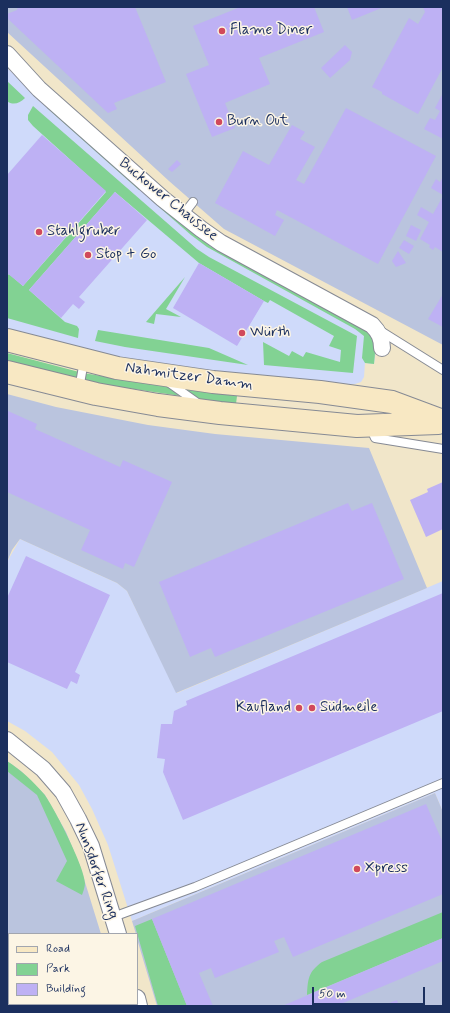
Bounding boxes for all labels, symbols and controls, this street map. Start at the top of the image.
place label: Flame Diner [230,22,312,40]
marker: Flame Diner [217,26,227,36]
place label: Burn Out [227,113,288,131]
marker: Burn Out [214,117,224,127]
street label: Buckower Chaussee [115,154,221,246]
place label: Stahlgruber [47,223,120,241]
marker: Stahlgruber [34,227,44,237]
place label: Stop + Go [96,246,156,264]
marker: Stop + Go [83,250,93,260]
place label: Würth [250,324,290,342]
marker: Würth [237,328,247,338]
street label: Nahmitzer Damm [124,359,254,395]
place label: Kaufland [236,699,291,717]
place label: Südmeile [320,699,378,717]
marker: Kaufland [294,703,304,713]
marker: Südmeile [307,703,317,713]
street label: Nunsdorfer Ring [70,820,122,922]
place label: Xpress [365,860,408,878]
marker: Xpress [352,864,362,874]
legend [8,933,138,1005]
text: Road [46,941,70,957]
text: Park [46,961,70,977]
scale bar [314,979,427,1005]
text: Building [46,981,86,997]
text: 50 m [319,986,346,1002]

